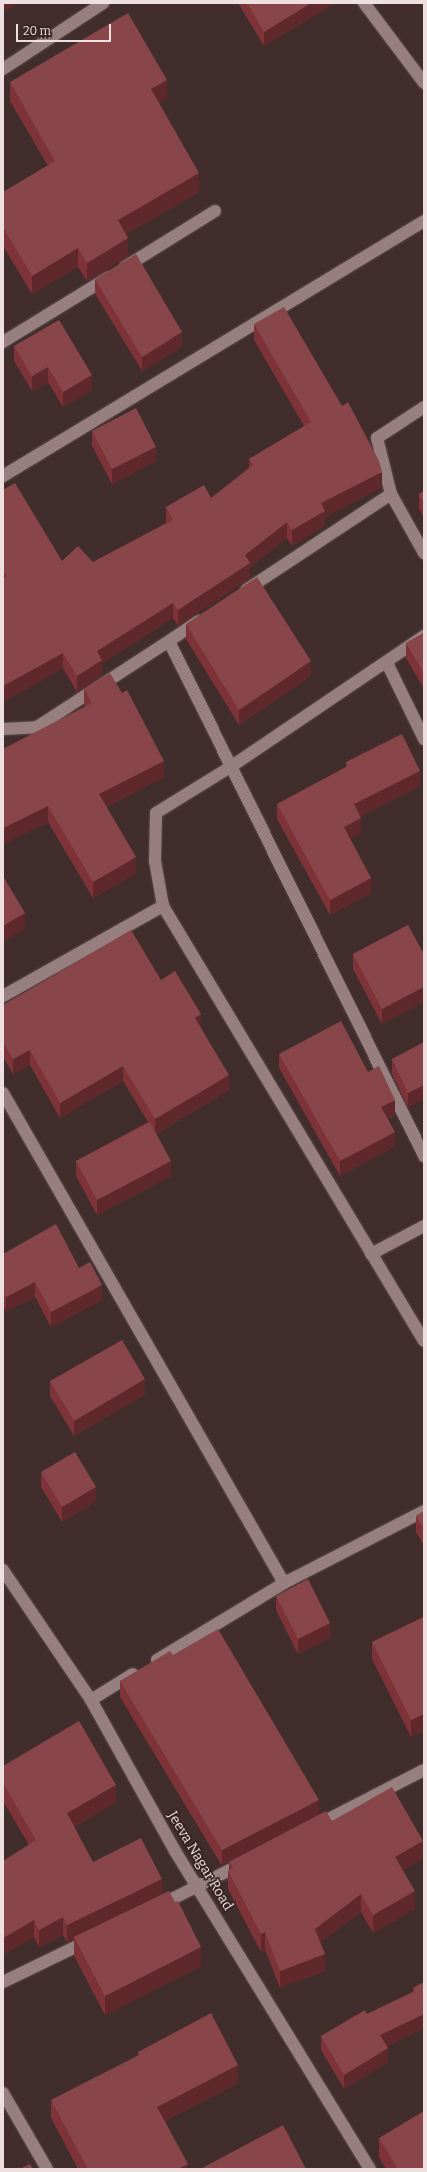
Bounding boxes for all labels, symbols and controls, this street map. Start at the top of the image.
scale bar [18,16,113,42]
text: 20 m [23,24,51,38]
street label: Jeeva Nagar Road [164,1808,236,1914]

